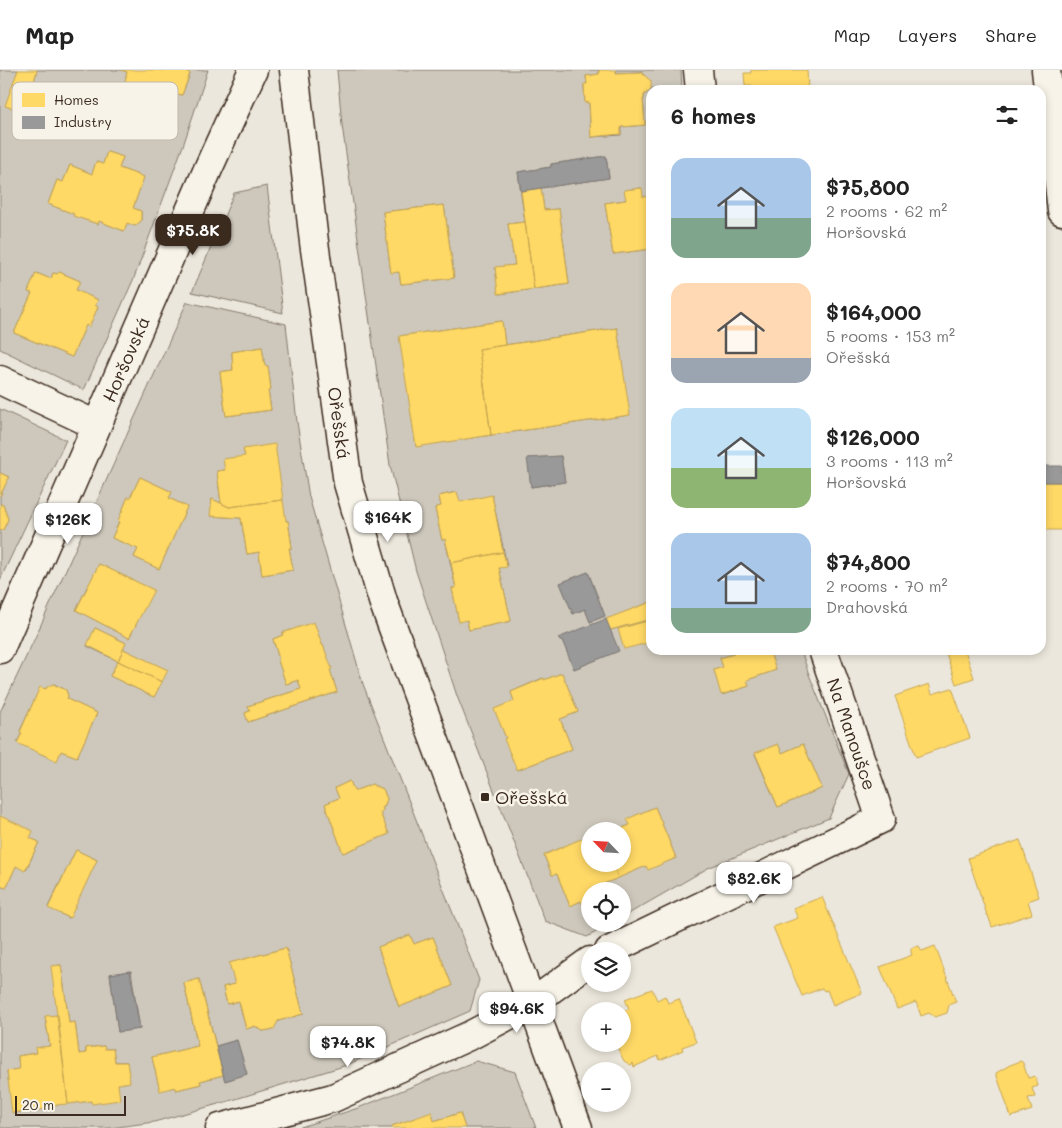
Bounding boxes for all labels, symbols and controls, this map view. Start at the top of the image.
text: Map [25,19,74,50]
text: Map [834,23,870,47]
text: Layers [898,23,957,47]
text: Share [985,23,1037,47]
legend [12,82,178,140]
text: Homes [54,90,99,109]
icon: filters [993,101,1021,129]
text: 6 homes [671,102,756,129]
text: Industry [54,112,112,131]
text: $75,800 [826,173,909,200]
icon: home [711,178,771,238]
text: 2 rooms · 62 m² [826,200,947,221]
pin: $75.8K [152,214,234,256]
text: $75.8K [166,219,220,240]
text: Horšovská [826,221,907,242]
text: $164,000 [826,298,921,325]
icon: home [711,303,771,363]
street label: Horšovská [97,312,155,406]
text: 5 rooms · 153 m² [826,325,955,346]
text: Ořešská [826,346,891,367]
street label: Ořešská [323,385,357,461]
text: $126,000 [826,423,920,450]
icon: home [711,428,771,488]
text: 3 rooms · 113 m² [826,450,953,471]
text: Horšovská [826,471,907,492]
pin: $164K [353,500,423,543]
pin: $126K [33,502,103,545]
text: $164K [364,506,412,527]
text: $126K [45,508,91,529]
text: $74,800 [826,548,910,575]
icon: home [711,553,771,613]
text: 2 rooms · 70 m² [826,575,947,596]
text: Drahovská [826,596,908,617]
street label: Na Manoušce [822,675,882,793]
place label: Ořešská [495,785,568,809]
marker: Ořešská [479,791,491,803]
north arrow [581,822,631,872]
map controls [581,822,631,1112]
pin: $82.6K [713,862,795,904]
text: $82.6K [727,867,781,888]
button: locate [581,882,631,932]
button: layers [581,942,631,992]
pin: $94.6K [476,992,558,1034]
text: $94.6K [490,997,544,1018]
button: + [581,1002,631,1052]
pin: $74.8K [307,1026,389,1068]
text: $74.8K [321,1031,375,1052]
button: − [581,1062,631,1112]
scale bar [15,1093,126,1116]
text: 20 m [22,1095,54,1114]

